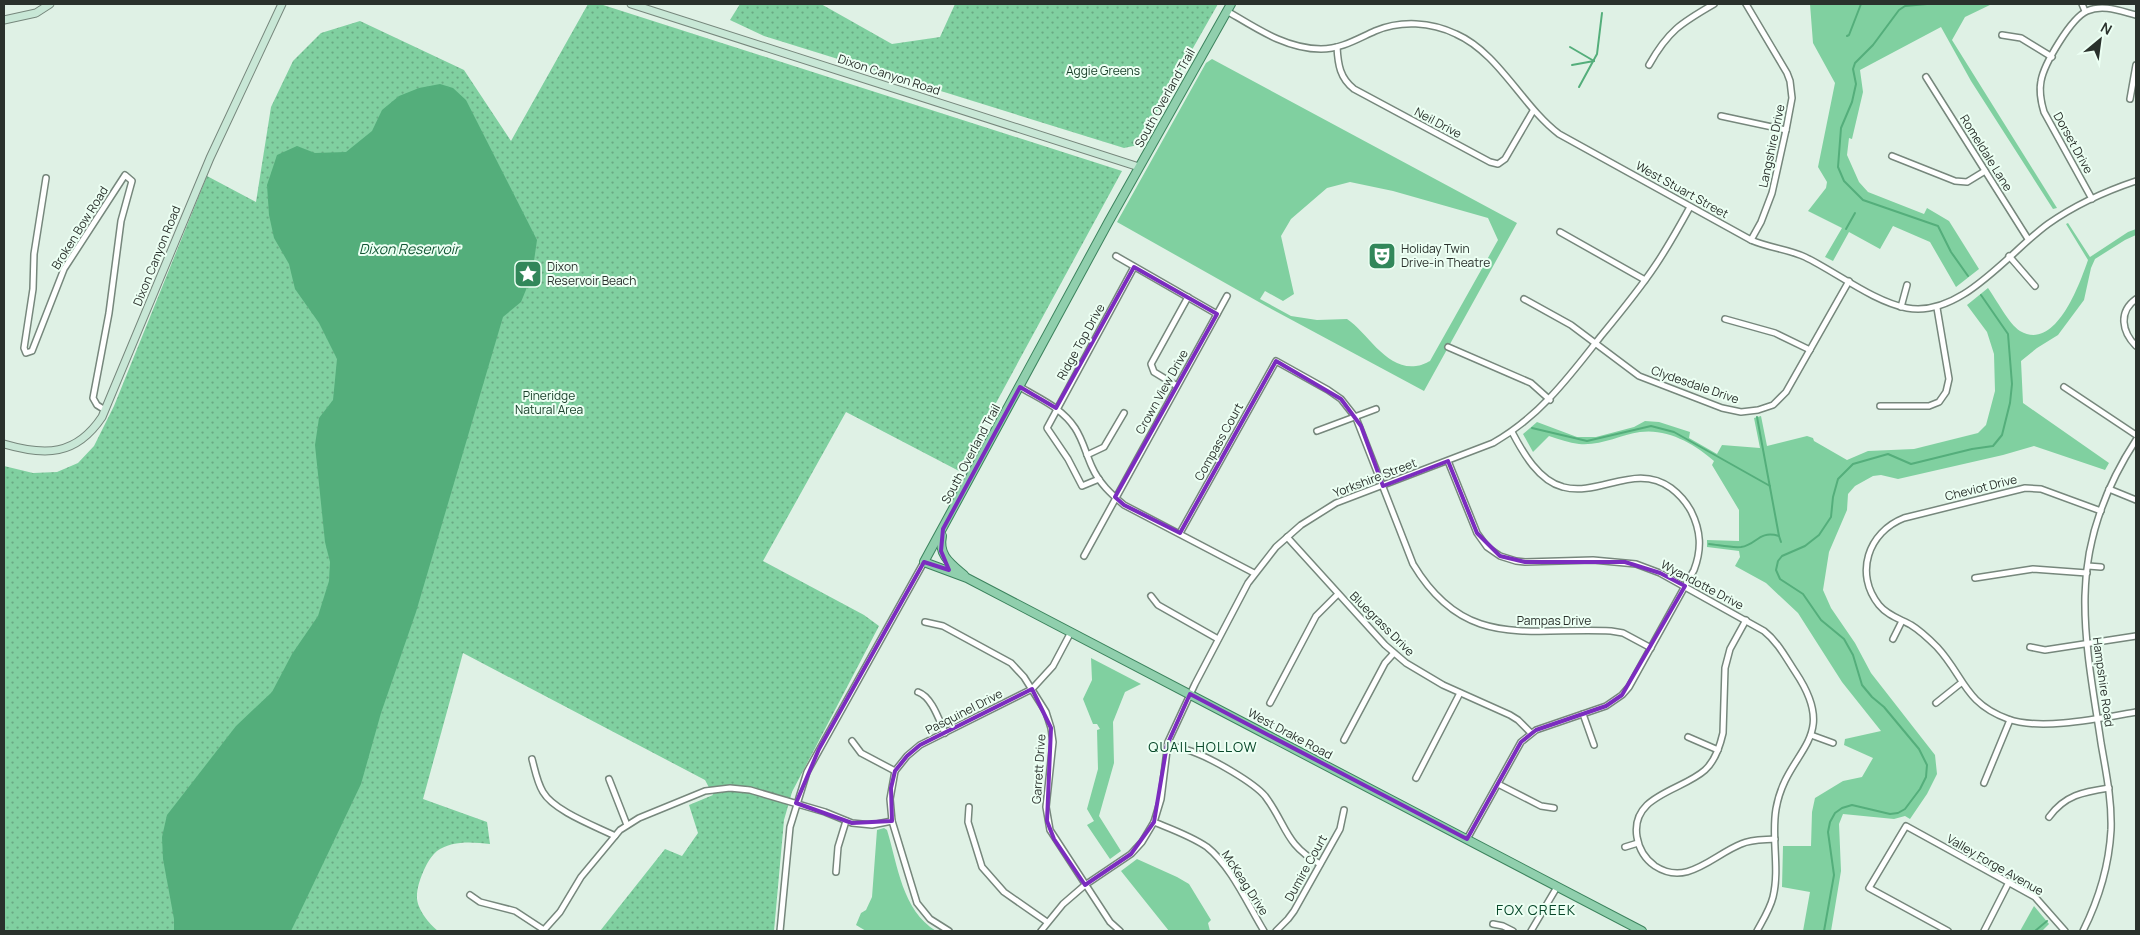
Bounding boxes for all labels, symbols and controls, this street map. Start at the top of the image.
north arrow [2075,15,2125,65]
text: N [2098,17,2116,39]
street label: South Overland Trail [1130,45,1199,150]
street label: Dixon Canyon Road [836,50,943,99]
park label: Aggie Greens [1066,62,1140,79]
street label: Neil Drive [1412,103,1465,142]
street label: Langshire Drive [1754,103,1789,189]
street label: Dorset Drive [2050,109,2097,177]
street label: Romeldale Lane [1956,111,2017,194]
street label: West Stuart Street [1633,157,1732,222]
street label: Broken Bow Road [47,183,112,273]
street label: Dixon Canyon Road [129,203,184,309]
water label: Dixon Reservoir [359,239,461,258]
place label: Holiday Twin Drive-in Theatre [1401,240,1490,271]
theatre icon: Holiday Twin Drive-in Theatre [1367,241,1397,271]
place label: Dixon Reservoir Beach [547,258,636,289]
place icon: Dixon Reservoir Beach [513,259,543,289]
street label: Ridge Top Drive [1053,301,1109,383]
street label: Crown View Drive [1131,346,1192,437]
street label: Clydesdale Drive [1649,362,1741,408]
park label: Pineridge Natural Area [515,387,583,418]
street label: Compass Court [1190,400,1247,484]
street label: South Overland Trail [937,401,1004,507]
street label: Yorkshire Street [1331,454,1419,501]
street label: Cheviot Drive [1943,470,2019,505]
street label: Wyandotte Drive [1658,556,1747,614]
street label: Bluegrass Drive [1346,588,1418,660]
street label: Pampas Drive [1517,612,1591,629]
street label: Hampshire Road [2089,636,2118,728]
street label: Pasquinel Drive [922,685,1005,738]
street label: West Drake Road [1245,704,1336,763]
street label: Garrett Drive [1028,733,1049,804]
district label: QUAIL HOLLOW [1148,737,1258,756]
street label: Valley Forge Avenue [1944,830,2047,899]
street label: Dumire Court [1280,831,1331,904]
street label: McKeag Drive [1218,847,1273,919]
district label: FOX CREEK [1496,900,1576,919]

